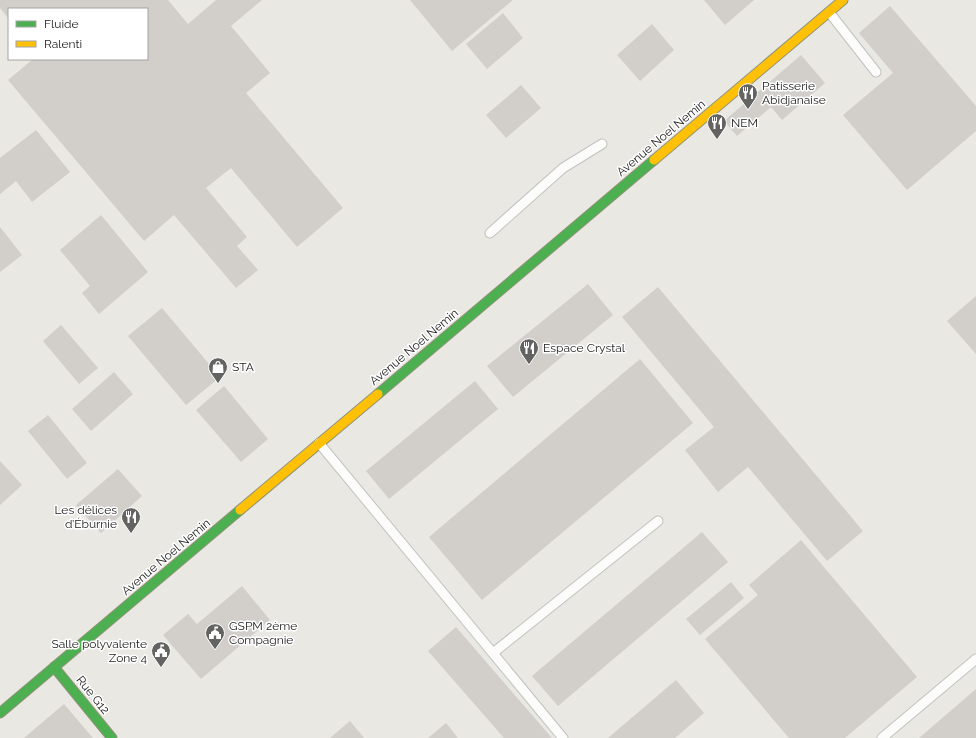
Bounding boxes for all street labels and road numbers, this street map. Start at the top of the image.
street label: Avenue Noel Nemin [614,97,708,179]
street label: Avenue Noel Nemin [367,306,461,388]
street label: Avenue Noel Nemin [119,516,213,598]
street label: Rue G12 [73,673,113,717]

